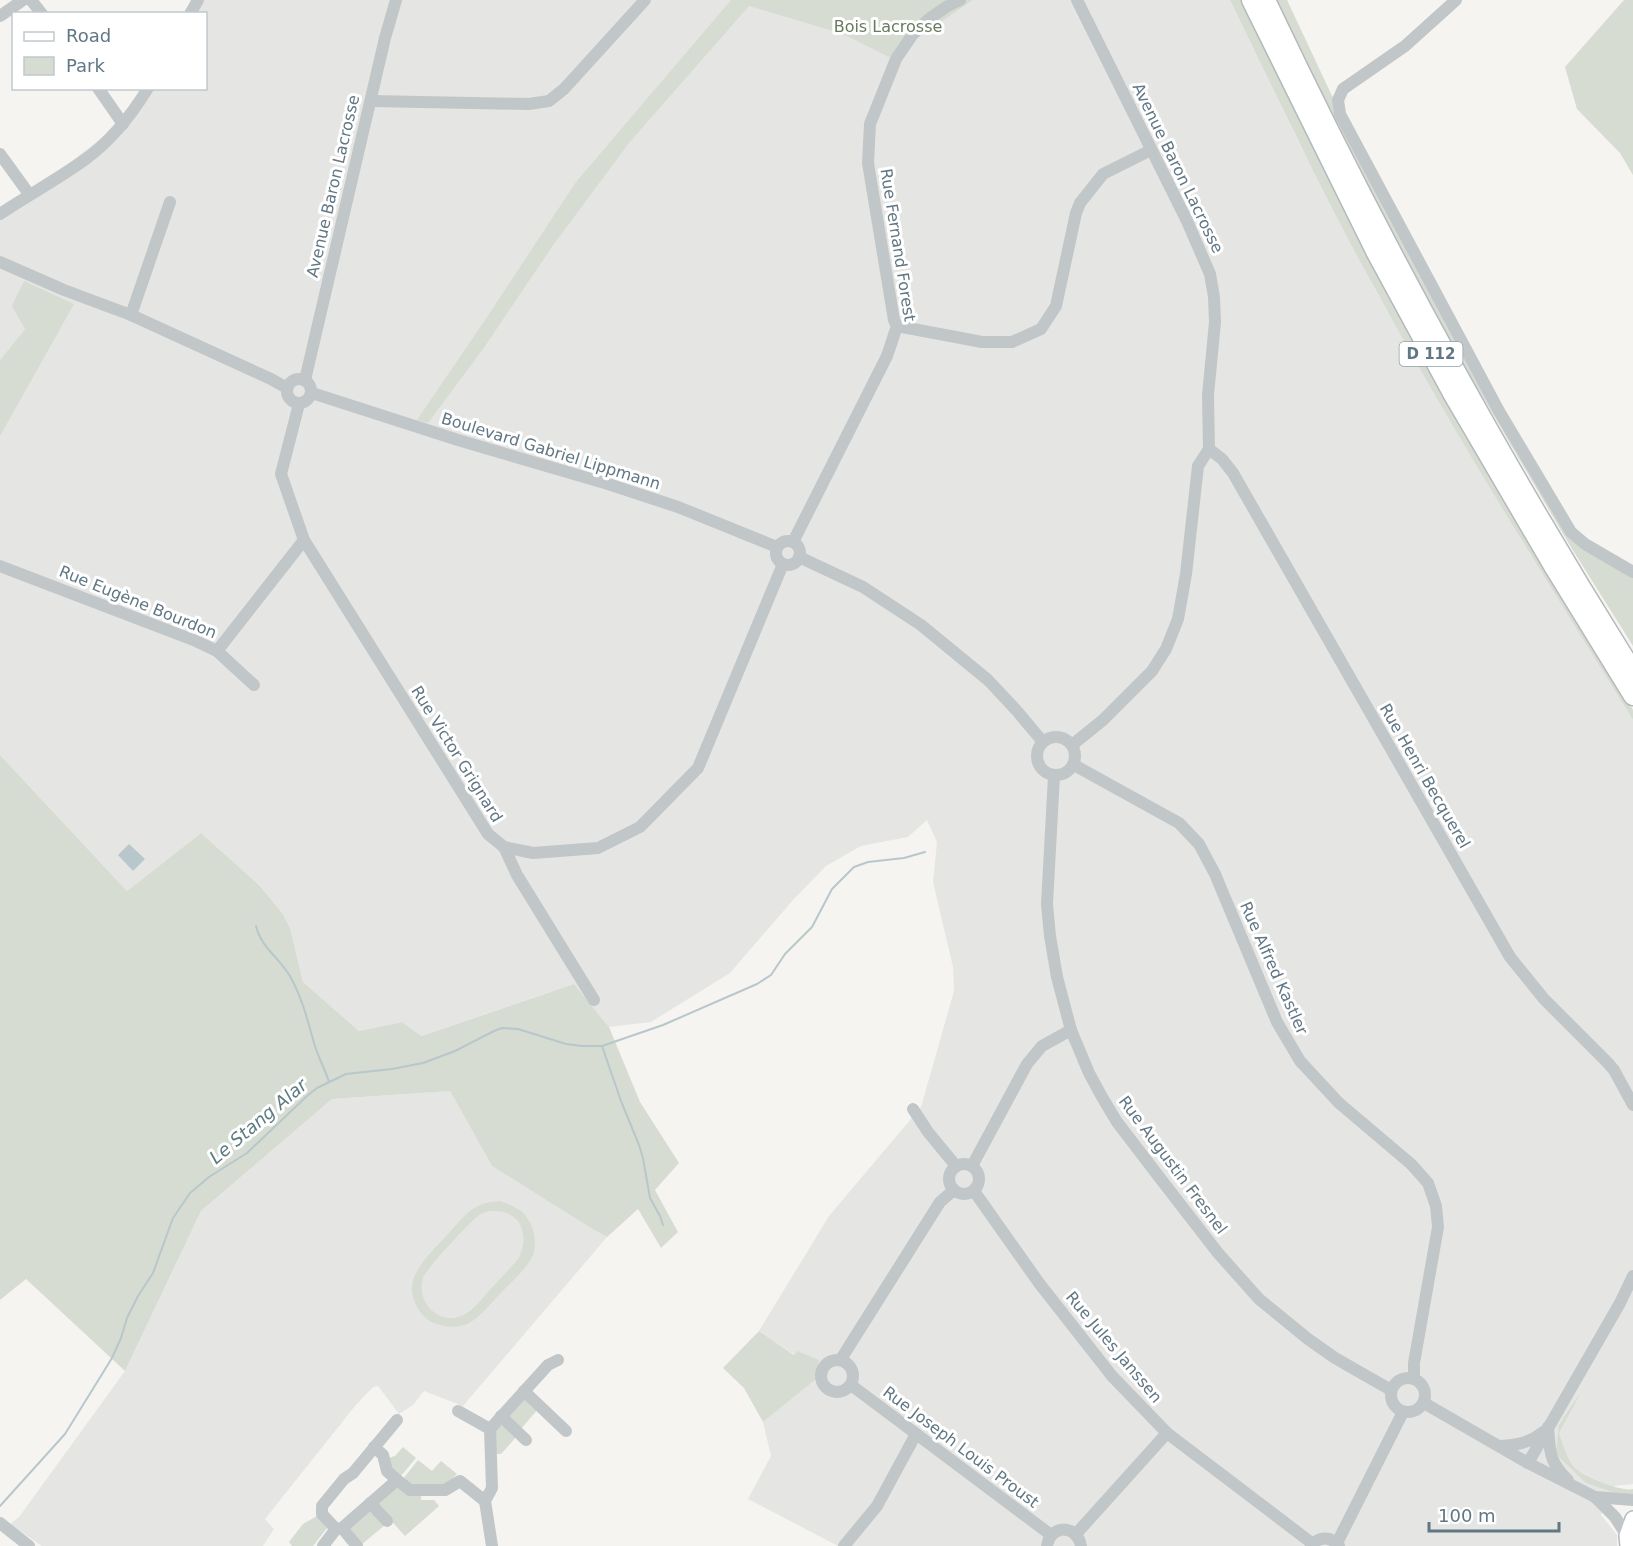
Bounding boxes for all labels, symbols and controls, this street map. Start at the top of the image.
legend [12,12,207,90]
park label: Bois Lacrosse [834,17,942,36]
text: Road [66,25,111,46]
text: Park [66,55,105,76]
street label: Avenue Baron Lacrosse [1129,80,1227,256]
street label: Avenue Baron Lacrosse [303,93,363,279]
street label: Rue Fernand Forest [877,167,919,323]
road number: D 112 [1400,342,1462,366]
street label: Boulevard Gabriel Lippmann [439,409,663,493]
street label: Rue Eugène Bourdon [57,562,219,642]
street label: Rue Victor Grignard [407,682,507,826]
street label: Rue Henri Becquerel [1376,700,1474,852]
street label: Rue Alfred Kastler [1236,899,1312,1038]
water label: Le Stang Alar [205,1073,312,1168]
street label: Rue Augustin Fresnel [1115,1092,1231,1238]
street label: Rue Jules Janssen [1062,1288,1166,1406]
street label: Rue Joseph Louis Proust [879,1382,1043,1512]
scale bar [1429,1495,1560,1533]
text: 100 m [1438,1505,1496,1526]

